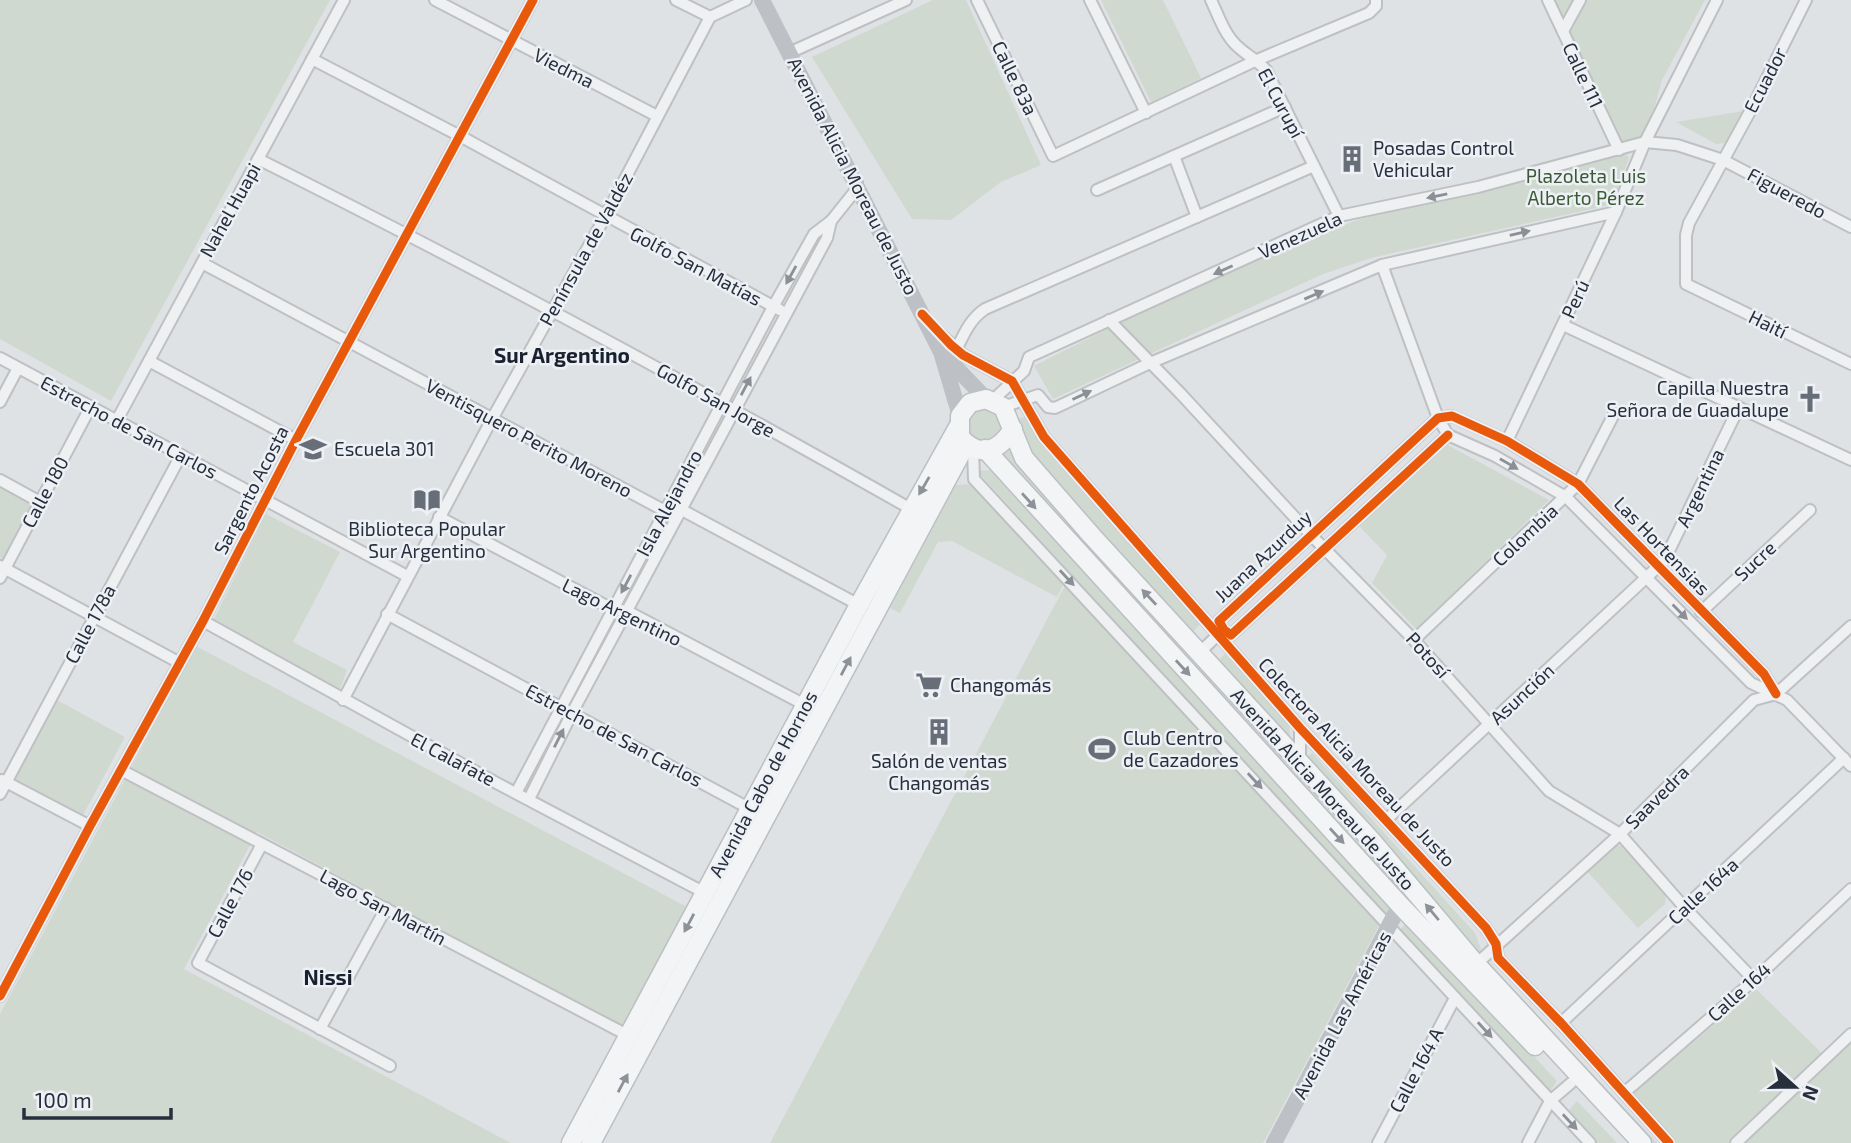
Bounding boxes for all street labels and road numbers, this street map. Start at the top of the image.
street label: Calle 83a [988,37,1043,119]
street label: Calle 111 [1558,38,1609,111]
street label: Viedma [530,43,598,92]
street label: Ecuador [1738,43,1791,116]
street label: Avenida Alicia Moreau de Justo [783,53,924,298]
street label: El Curupí [1253,64,1310,143]
street label: Nahel Huapi [194,159,265,261]
street label: Figueredo [1744,162,1831,223]
street label: Península de Valdéz [534,168,637,329]
street label: Venezuela [1254,206,1345,263]
street label: Golfo San Matías [626,221,766,310]
street label: Perú [1556,276,1593,322]
street label: Haití [1745,304,1792,343]
street label: Golfo San Jorge [653,358,780,442]
street label: Estrecho de San Carlos [37,370,222,483]
street label: Ventisquero Perito Moreno [422,373,636,502]
street label: Sargento Acosta [208,422,293,558]
street label: Argentina [1671,445,1728,531]
street label: Isla Alejandro [631,446,706,560]
street label: Calle 180 [16,452,73,531]
street label: Las Hortensias [1610,492,1715,600]
street label: Colombia [1487,499,1562,571]
street label: Juana Azurduy [1209,505,1316,607]
street label: Sucre [1729,536,1780,586]
street label: Lago Argentino [559,573,686,650]
street label: Calle 178a [59,580,120,667]
street label: Potosí [1402,627,1456,683]
street label: Colectora Alicia Moreau de Justo [1254,652,1461,871]
street label: Asunción [1485,658,1558,729]
street label: Estrecho de San Carlos [522,678,707,791]
street label: Avenida Alicia Moreau de Justo [1227,683,1420,894]
street label: Avenida Cabo de Hornos [704,687,822,881]
street label: El Calafate [407,727,499,790]
street label: Saavedra [1620,760,1693,833]
street label: Calle 164a [1663,852,1743,929]
street label: Calle 176 [202,864,257,941]
street label: Lago San Martín [316,864,450,950]
street label: Avenida Las Américas [1288,927,1396,1103]
street label: Calle 164 [1702,957,1775,1026]
street label: Calle 164 A [1384,1023,1448,1116]

